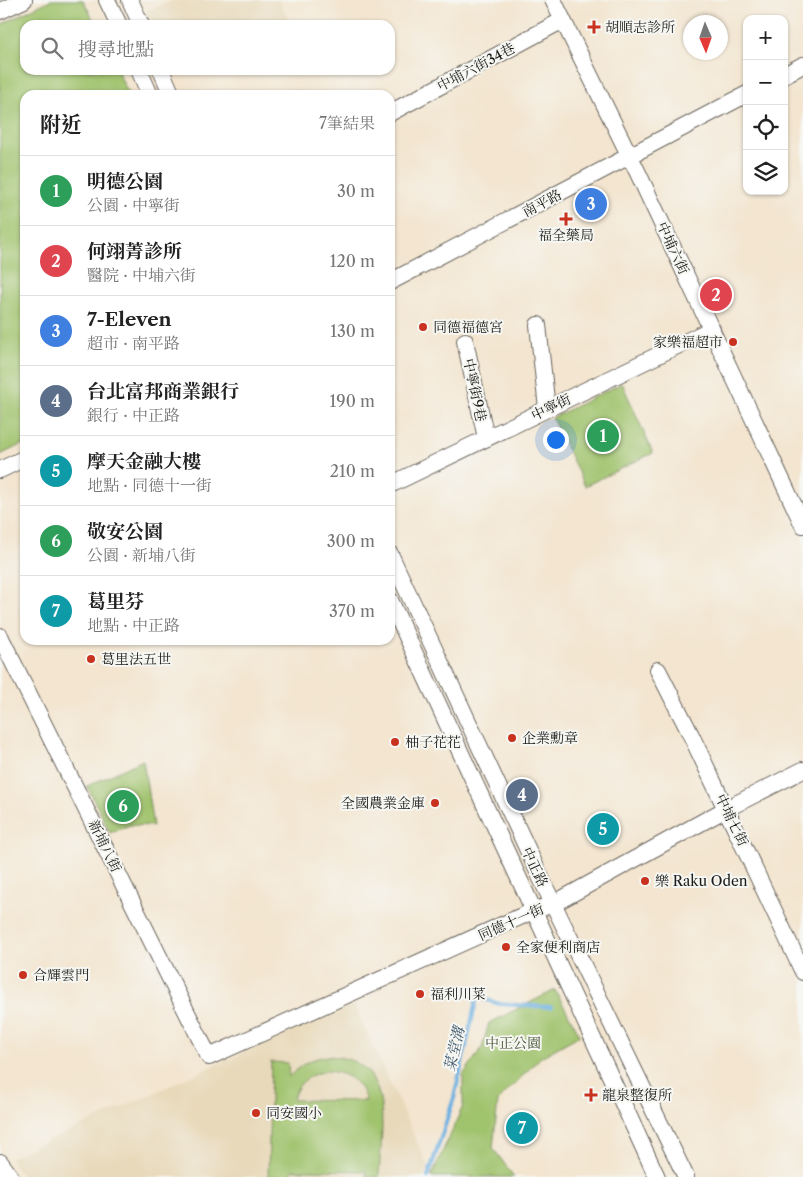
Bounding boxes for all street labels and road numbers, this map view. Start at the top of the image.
street label: 中埔六街34巷 [434,39,518,95]
street label: 南平路 [519,185,565,221]
street label: 中埔六街 [653,219,693,277]
street label: 中寧街9巷 [460,357,490,423]
street label: 中寧街 [528,390,574,424]
street label: 中埔七街 [712,791,752,849]
street label: 新埔八街 [85,817,125,875]
street label: 中正路 [518,844,552,890]
street label: 同德十一街 [475,900,547,944]

